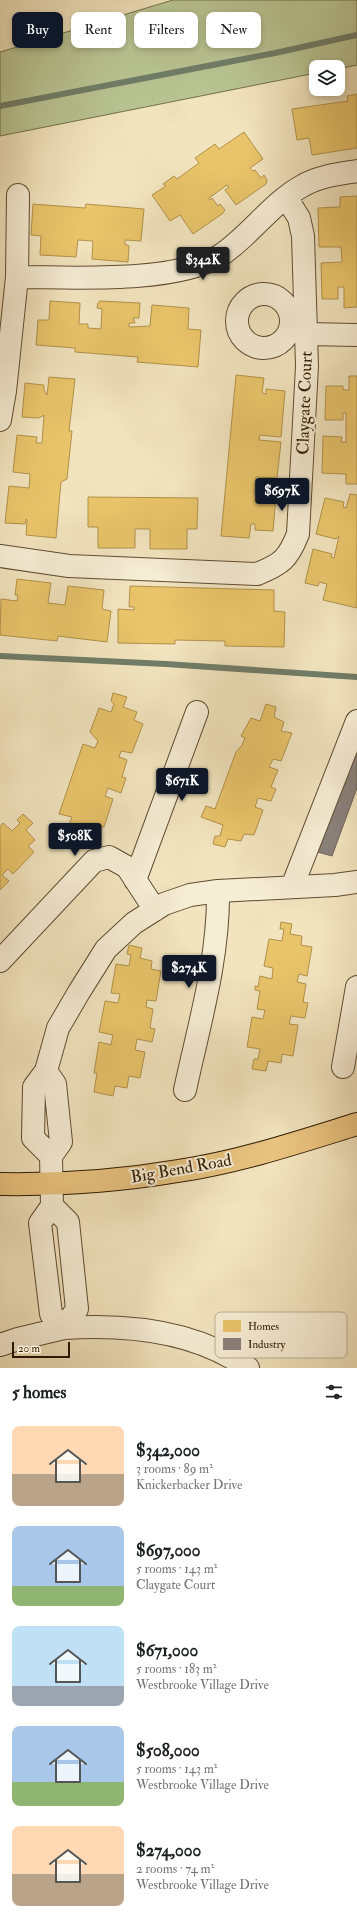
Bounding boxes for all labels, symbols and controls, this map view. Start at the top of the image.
chip: Buy [12,12,63,48]
chip: Rent [71,12,126,48]
chip: Filters [134,12,198,48]
chip: New [206,12,261,48]
map controls [309,60,345,96]
button: layers [309,60,345,96]
pin: $342K [175,247,231,281]
text: $342K [186,252,221,268]
street label: Claygate Court [292,350,318,455]
pin: $697K [254,478,310,512]
text: $697K [264,483,300,499]
pin: $671K [154,768,210,802]
text: $671K [165,773,199,789]
pin: $508K [47,823,103,857]
text: $508K [58,828,92,844]
pin: $274K [161,955,217,989]
text: $274K [171,960,207,976]
street label: Big Bend Road [129,1149,234,1188]
legend [215,1312,347,1358]
text: Homes [248,1320,279,1333]
text: Industry [248,1338,286,1352]
scale bar [12,1340,70,1359]
text: 20 m [18,1342,40,1355]
icon: filters [323,1381,345,1403]
text: 5 homes [12,1382,66,1403]
text: $342,000 [136,1440,200,1461]
icon: home [44,1442,92,1490]
text: 3 rooms · 89 m² [136,1461,213,1477]
text: Knickerbacker Drive [136,1477,243,1493]
text: $697,000 [136,1540,201,1561]
icon: home [44,1542,92,1590]
text: 5 rooms · 143 m² [136,1561,217,1577]
text: Claygate Court [136,1577,215,1593]
text: $671,000 [136,1640,198,1661]
icon: home [44,1642,92,1690]
text: 5 rooms · 183 m² [136,1661,217,1677]
text: Westbrooke Village Drive [136,1677,269,1693]
text: $508,000 [136,1740,200,1761]
icon: home [44,1742,92,1790]
text: 5 rooms · 143 m² [136,1761,217,1777]
text: Westbrooke Village Drive [136,1777,269,1793]
text: $274,000 [136,1840,201,1861]
icon: home [44,1842,92,1890]
text: 2 rooms · 74 m² [136,1861,214,1877]
text: Westbrooke Village Drive [136,1877,269,1893]

